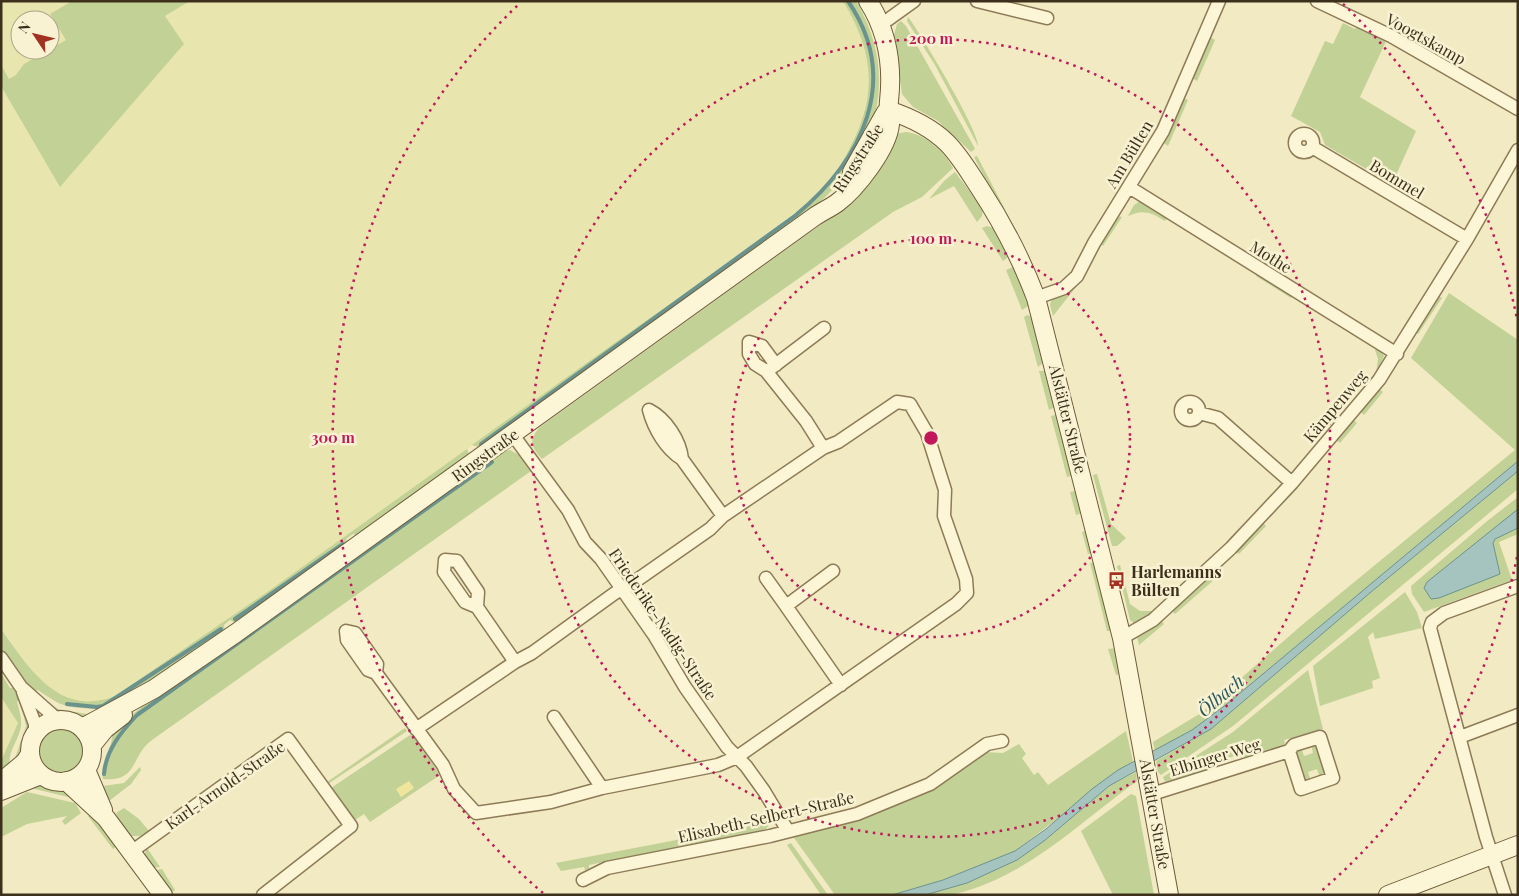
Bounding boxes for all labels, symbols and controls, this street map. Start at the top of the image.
street label: Voogtskamp [1382,8,1470,69]
north arrow [10,10,60,60]
text: N [13,18,35,37]
text: 200 m [909,28,954,48]
street label: Am Bülten [1100,116,1157,192]
street label: Ringstraße [827,119,888,196]
street label: Bommel [1366,154,1429,203]
text: 100 m [910,228,953,248]
street label: Mothe [1246,236,1296,278]
street label: Alstätter Straße [1045,361,1092,476]
street label: Kämpenweg [1298,365,1371,446]
street label: Ringstraße [447,423,522,486]
text: 300 m [311,427,355,447]
centre of rings [922,429,940,447]
street label: Friederike-Nadig-Straße [605,544,722,704]
place label: Harlemanns Bülten [1131,561,1222,600]
bus stop icon: Harlemanns Bülten [1107,571,1127,591]
water label: Ölbach [1192,669,1249,722]
street label: Elbinger Weg [1167,733,1263,780]
street label: Karl-Arnold-Straße [161,735,289,834]
street label: Alstätter Straße [1135,756,1176,871]
street label: Elisabeth-Selbert-Straße [676,786,856,847]

